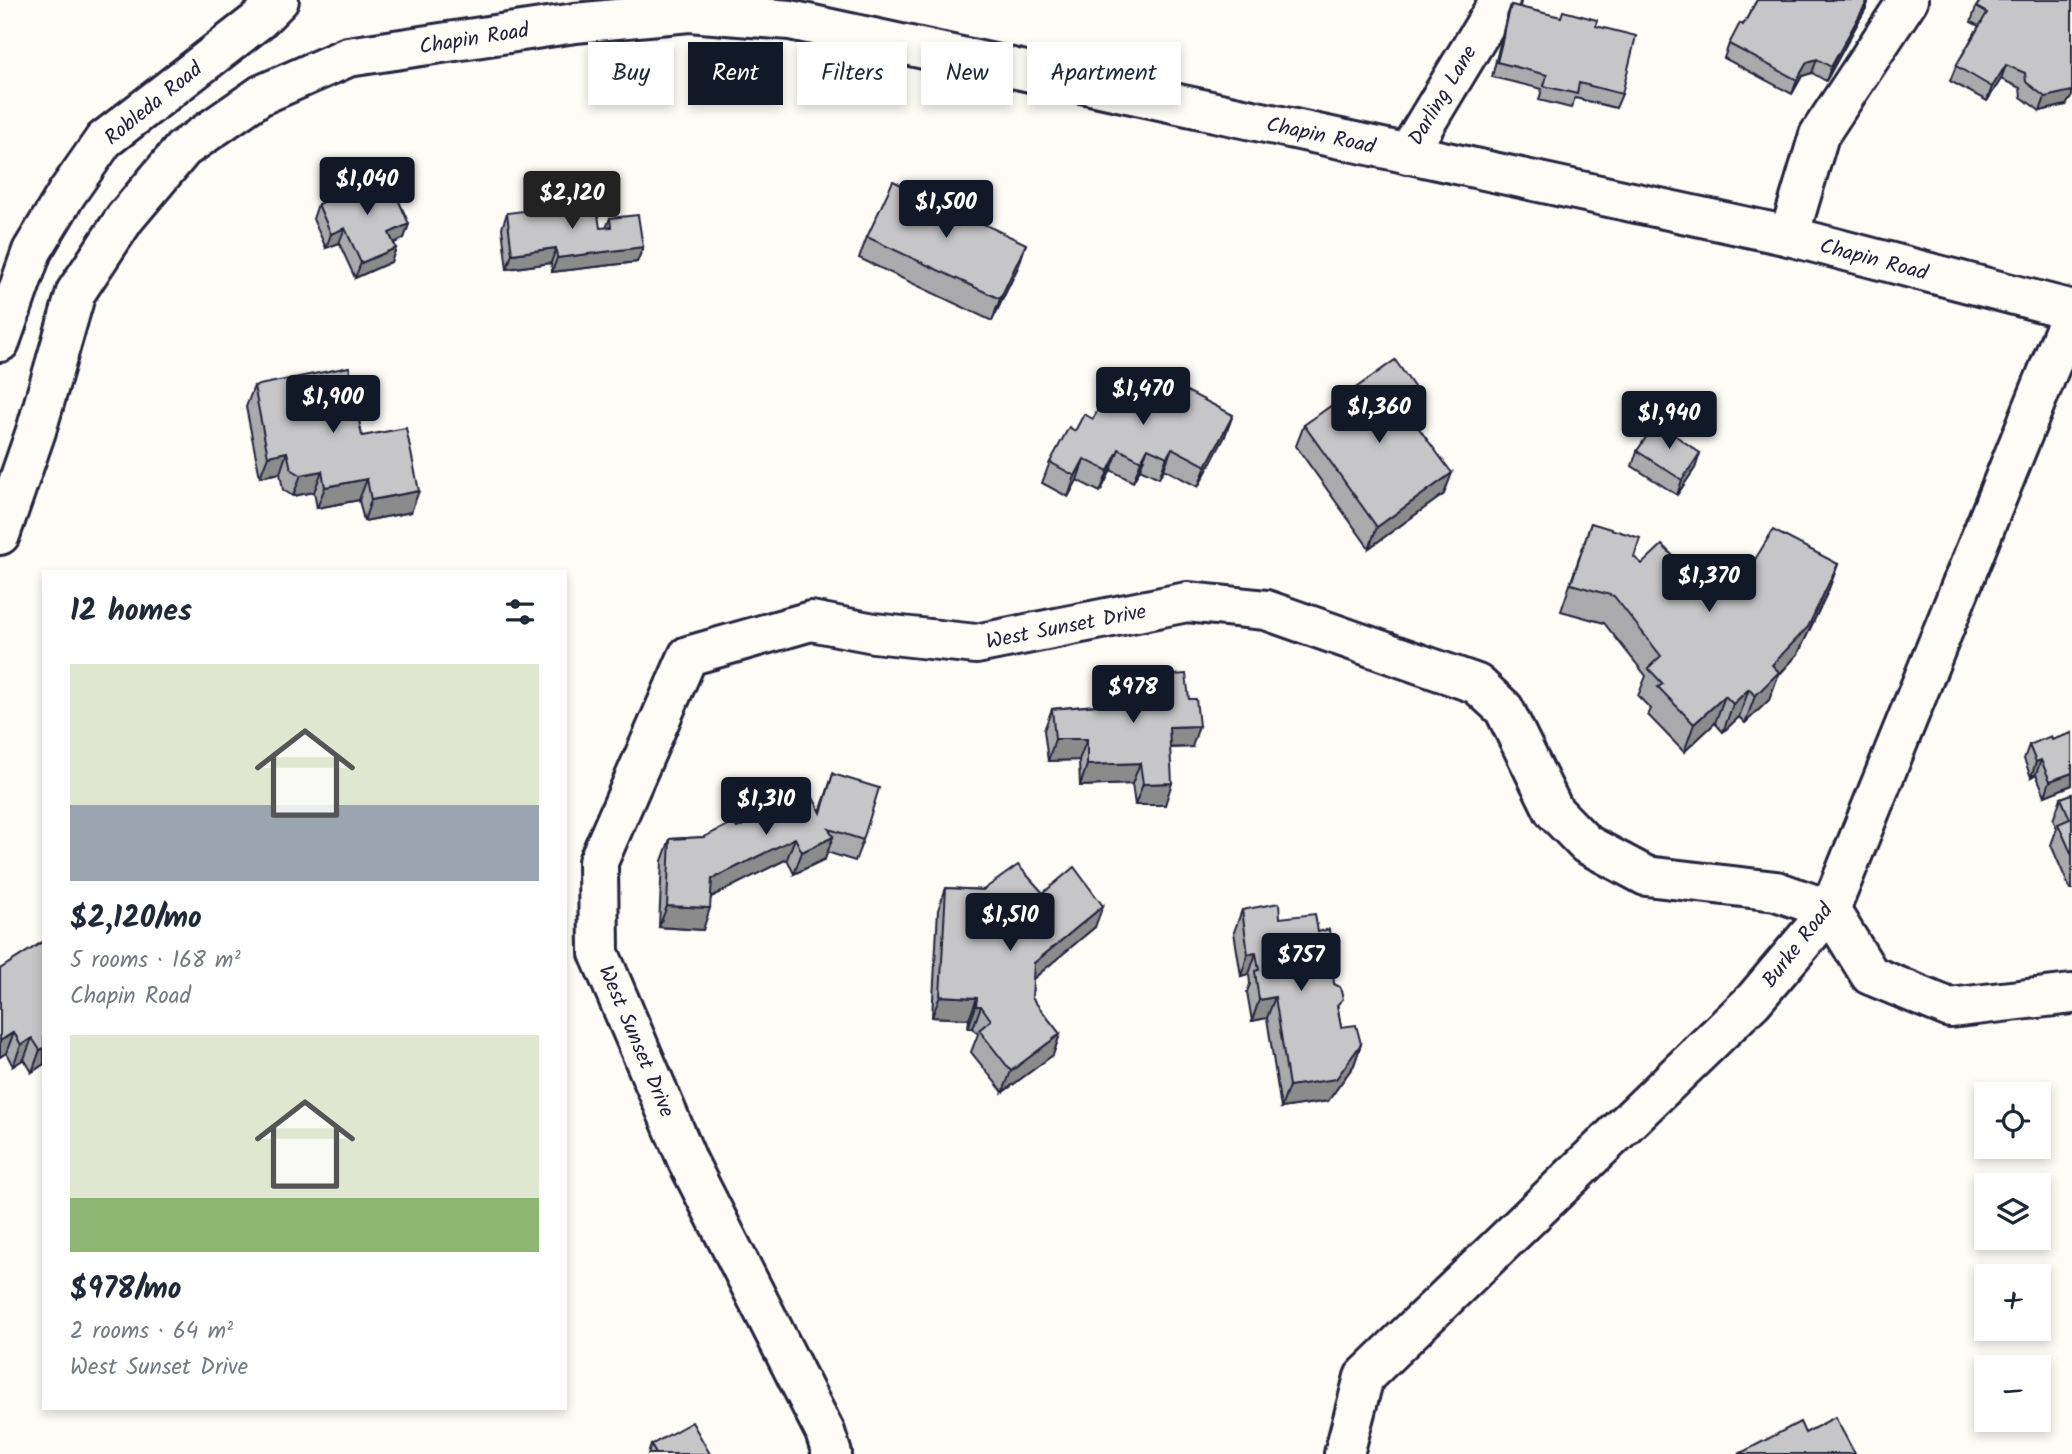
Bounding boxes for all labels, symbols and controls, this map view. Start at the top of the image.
street label: Chapin Road [417,14,532,64]
street label: Darling Lane [1400,39,1487,152]
chip: Buy [588,42,674,105]
chip: Rent [688,42,783,105]
chip: Filters [797,42,907,105]
chip: New [921,42,1013,105]
chip: Apartment [1027,42,1181,105]
street label: Robleda Road [98,54,211,154]
street label: Chapin Road [1263,109,1379,164]
pin: $1,040 [310,158,424,217]
text: $1,040 [336,162,398,198]
pin: $2,120 [515,172,629,231]
text: $2,120 [539,176,605,212]
pin: $1,500 [889,180,1003,240]
text: $1,500 [915,185,977,221]
street label: Chapin Road [1816,230,1932,291]
pin: $1,470 [1086,368,1200,427]
text: $1,470 [1112,372,1174,408]
pin: $1,900 [276,376,390,435]
text: $1,900 [302,380,364,416]
pin: $1,360 [1322,386,1436,445]
text: $1,360 [1347,390,1411,426]
pin: $1,940 [1612,392,1726,451]
text: $1,940 [1638,396,1700,432]
pin: $1,370 [1652,554,1766,614]
text: $1,370 [1678,559,1740,595]
text: 12 homes [70,588,192,636]
icon: filters [501,593,539,631]
street label: West Sunset Drive [983,596,1150,659]
pin: $978 [1092,666,1174,725]
text: $978 [1108,670,1158,706]
icon: home [242,710,368,836]
pin: $1,310 [709,778,823,837]
text: $1,310 [737,782,795,818]
pin: $1,510 [953,894,1067,953]
text: $2,120/mo [70,895,202,943]
street label: Burke Road [1754,896,1842,996]
text: $1,510 [982,898,1038,934]
pin: $757 [1260,934,1342,993]
text: $757 [1278,938,1324,974]
text: 5 rooms · 168 m² [70,943,241,979]
street label: West Sunset Drive [589,960,683,1123]
text: Chapin Road [70,979,191,1015]
icon: home [242,1081,368,1207]
map controls [1974,1082,2051,1432]
button: locate [1974,1082,2051,1159]
button: layers [1974,1173,2051,1250]
button: + [1974,1264,2051,1341]
text: $978/mo [70,1266,182,1314]
text: 2 rooms · 64 m² [70,1314,233,1350]
text: West Sunset Drive [70,1350,248,1386]
button: − [1974,1355,2051,1432]

